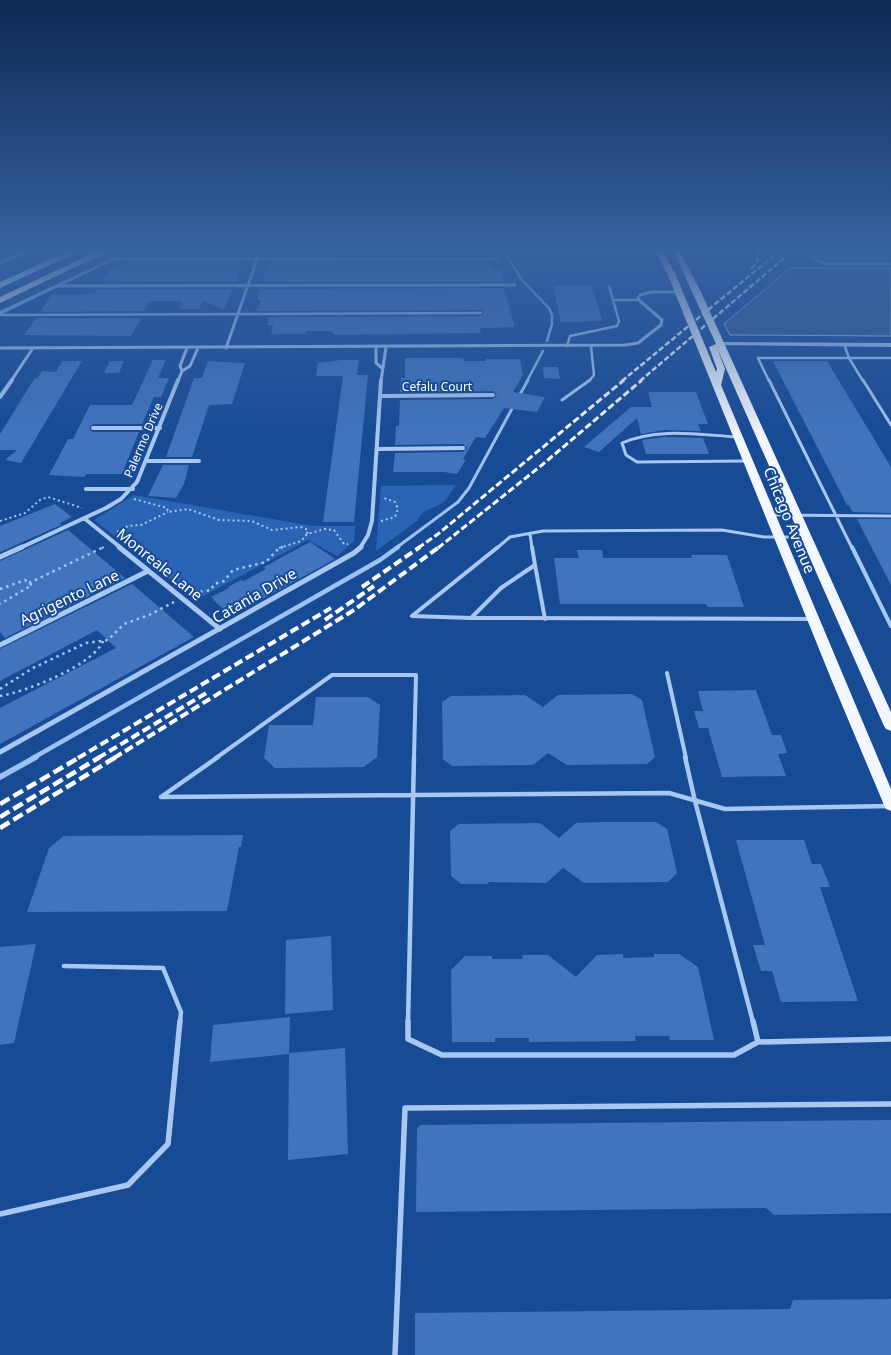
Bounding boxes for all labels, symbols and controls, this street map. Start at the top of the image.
street label: Cefalu Court [402,378,473,395]
street label: Palermo Drive [120,400,167,480]
street label: Chicago Avenue [760,464,820,576]
street label: Monreale Lane [113,523,207,605]
street label: Catania Drive [208,563,300,627]
street label: Agrigento Lane [16,564,122,630]

